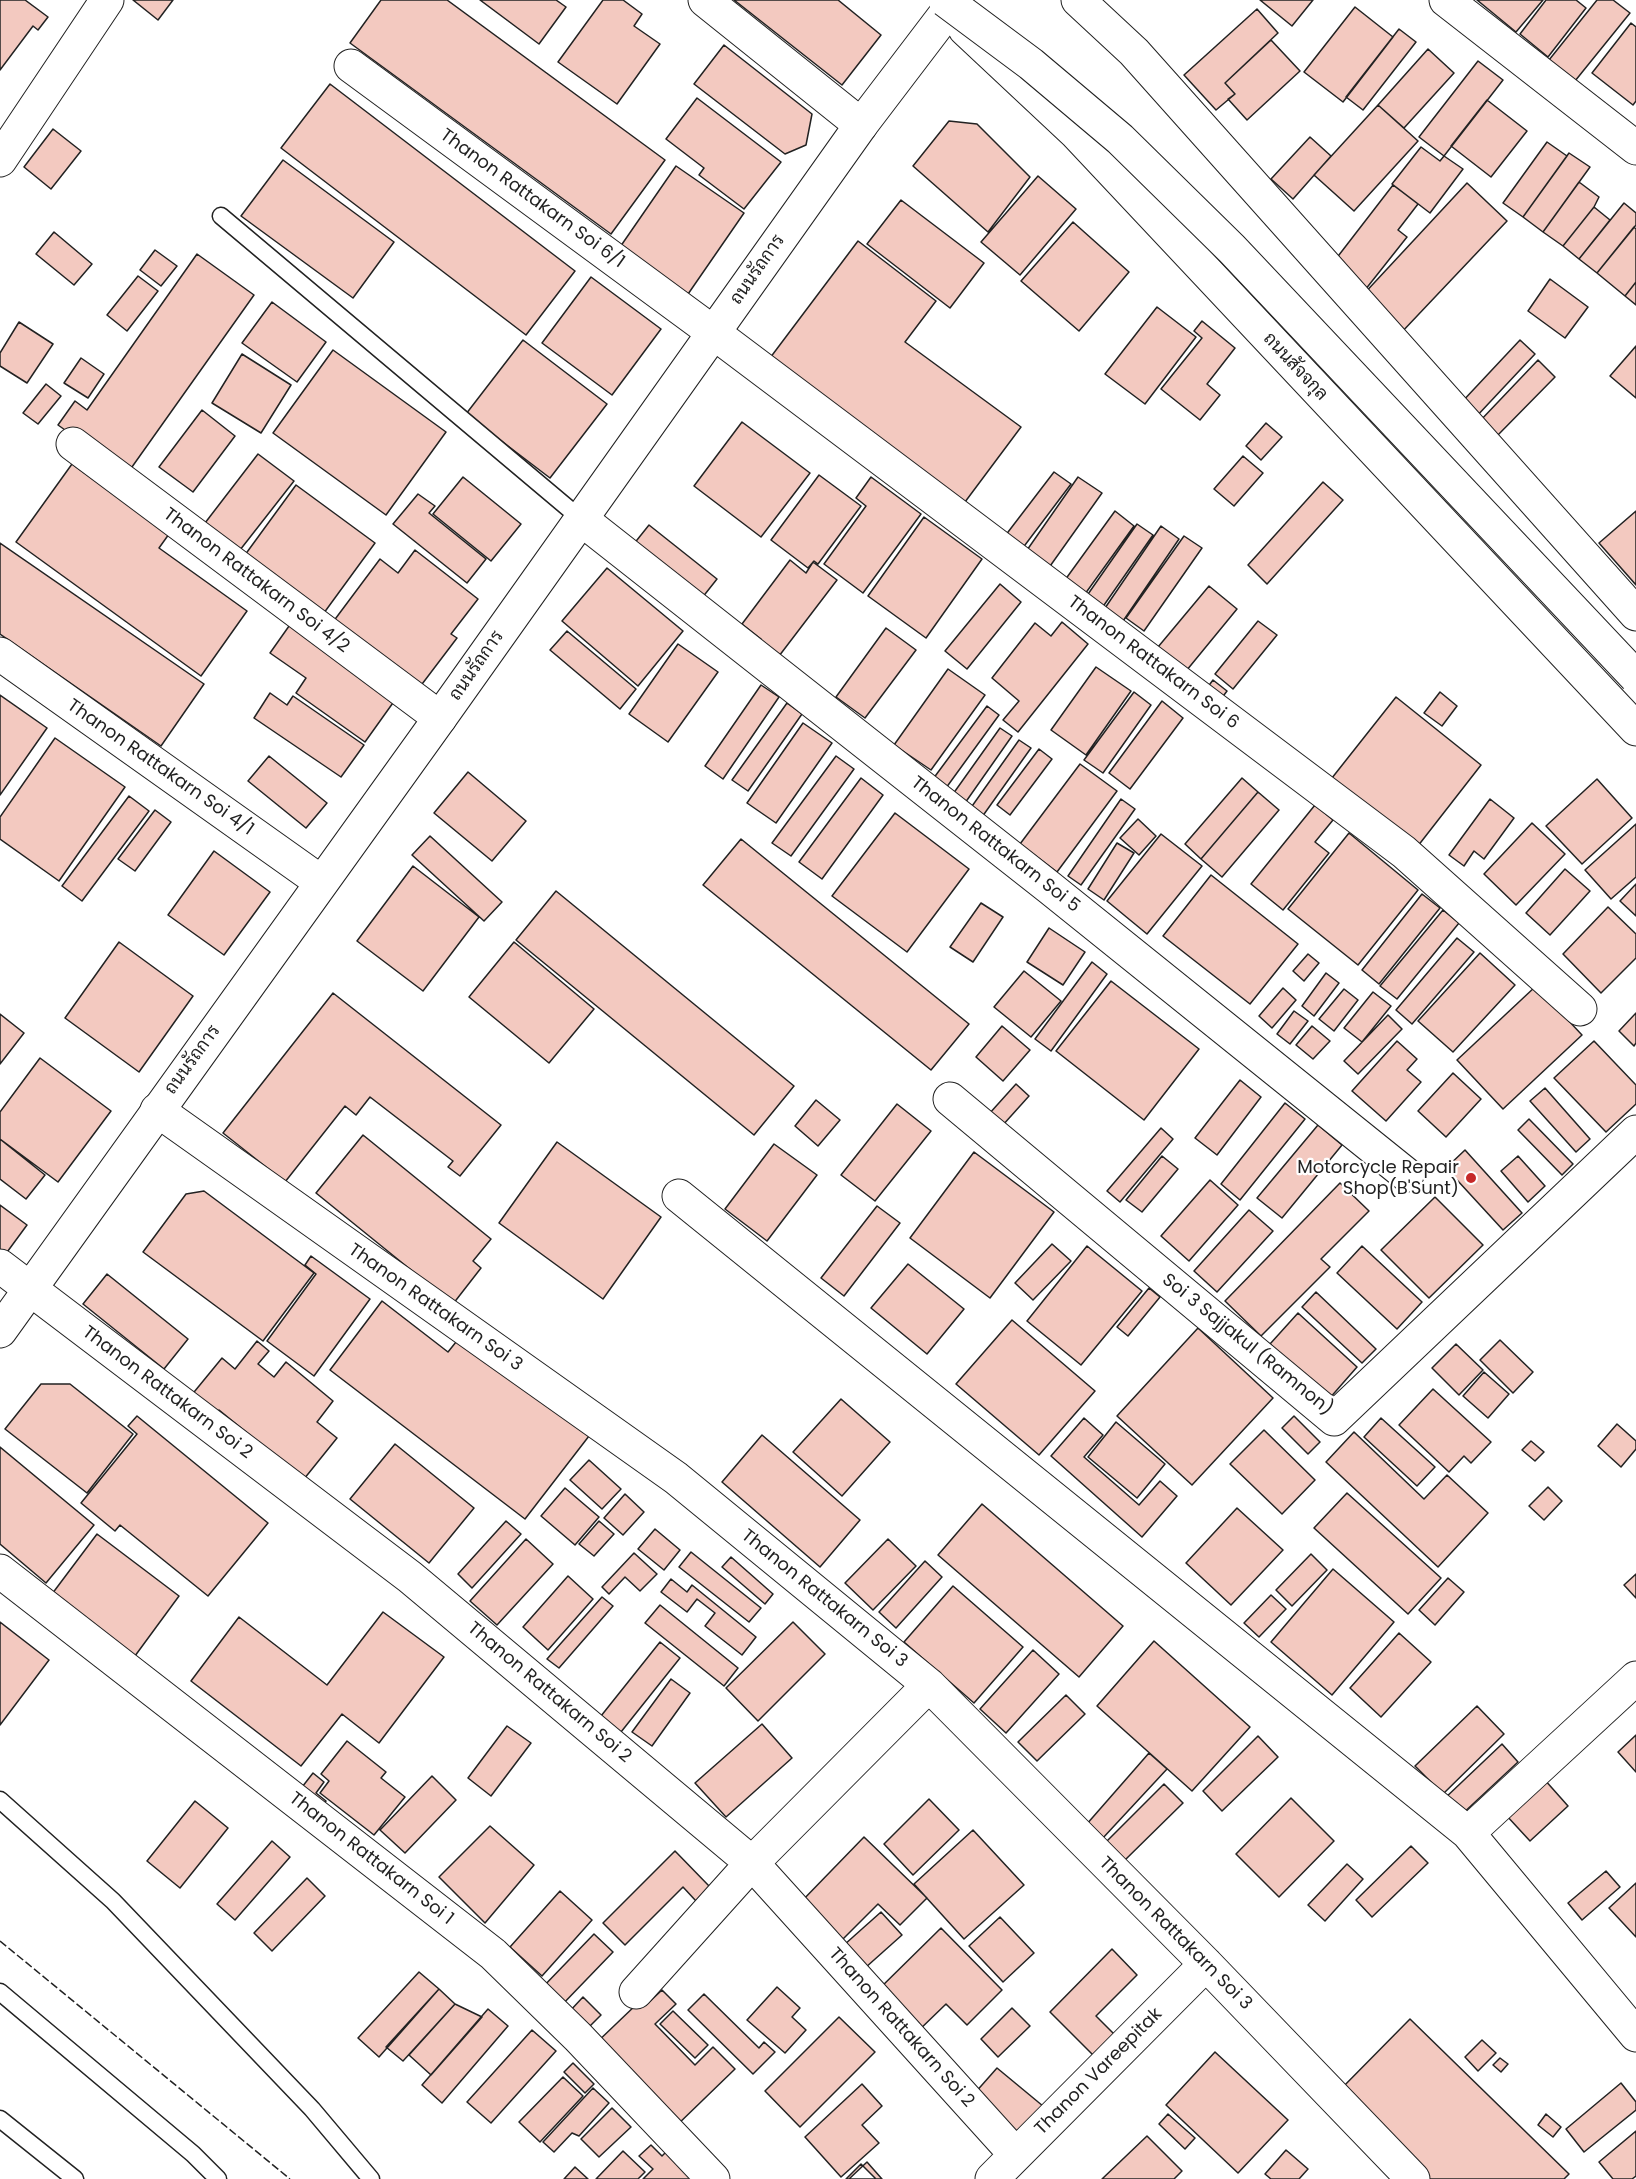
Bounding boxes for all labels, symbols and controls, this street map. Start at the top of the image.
street label: Thanon Rattakarn Soi 6/1 [436,125,628,273]
street label: ถนนรัถการ [726,231,790,309]
street label: ถนนสัจจกุล [1258,329,1332,405]
street label: Thanon Rattakarn Soi 4/2 [159,504,353,658]
street label: Thanon Rattakarn Soi 6 [1063,592,1243,734]
street label: ถนนรัถการ [445,627,509,705]
street label: Thanon Rattakarn Soi 4/1 [63,695,257,841]
street label: Thanon Rattakarn Soi 5 [906,772,1084,918]
street label: ถนนรัถการ [161,1021,225,1099]
place label: Motorcycle Repair Shop(B'Sunt) [1297,1157,1459,1200]
marker: Motorcycle Repair Shop(B'Sunt) [1464,1171,1478,1185]
street label: Thanon Rattakarn Soi 3 [344,1240,526,1376]
street label: Soi 3 Sajjakul (Ramnon) [1157,1270,1337,1420]
street label: Thanon Rattakarn Soi 2 [78,1322,256,1464]
street label: Thanon Rattakarn Soi 3 [737,1525,911,1673]
street label: Thanon Rattakarn Soi 2 [463,1618,635,1768]
street label: Thanon Rattakarn Soi 1 [284,1788,458,1930]
street label: Thanon Rattakarn Soi 3 [1094,1853,1256,2015]
street label: Thanon Rattakarn Soi 2 [824,1944,978,2112]
street label: Thanon Vareepitak [1031,2004,1167,2140]

